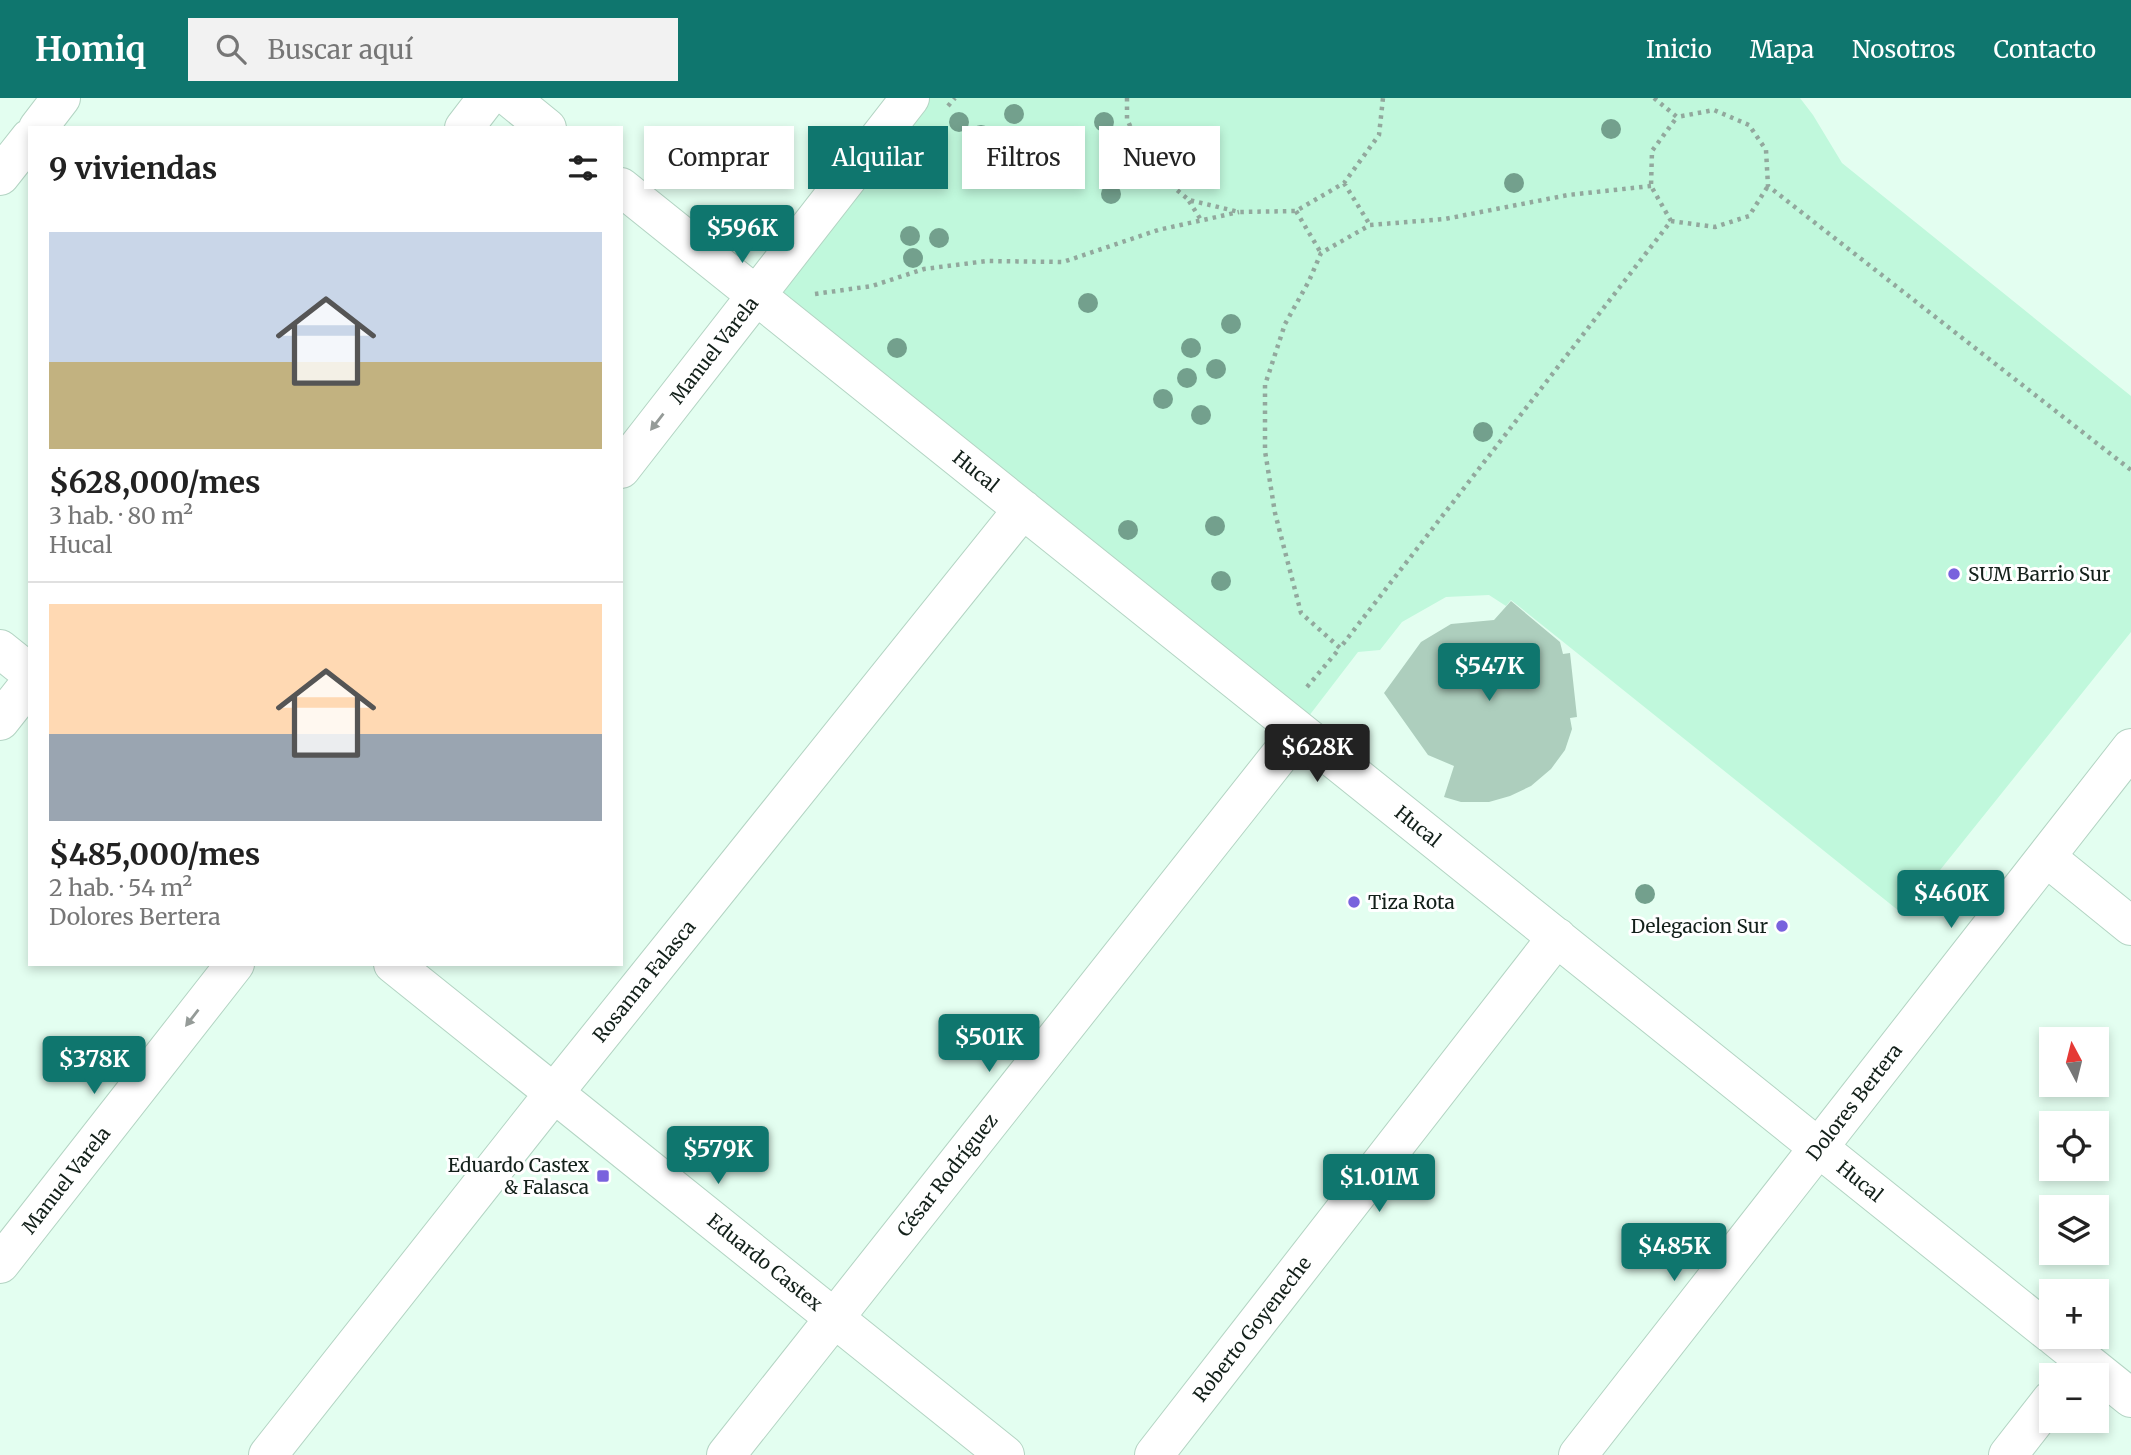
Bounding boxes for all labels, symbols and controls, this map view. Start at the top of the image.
search box [188,18,678,81]
text: Homiq [35,29,146,70]
icon: search [212,30,250,68]
text: Buscar aquí [268,33,413,66]
text: Inicio [1646,34,1712,65]
text: Mapa [1750,34,1814,65]
text: Nosotros [1852,34,1956,65]
text: Contacto [1994,34,2096,65]
chip: Comprar [644,126,794,189]
chip: Alquilar [808,126,948,189]
chip: Filtros [962,126,1085,189]
chip: Nuevo [1099,126,1220,189]
text: 9 viviendas [49,149,217,187]
icon: filters [564,149,602,187]
pin: $596K [693,206,791,265]
text: $596K [706,213,778,242]
icon: home [263,278,389,404]
street label: Manuel Varela [665,292,763,408]
one-way arrow [650,413,665,431]
street label: Hucal [948,445,1004,497]
text: $628,000/mes [49,463,260,501]
text: 3 hab. · 80 m² [49,501,193,530]
text: Hucal [49,530,112,559]
place label: SUM Barrio Sur [1968,562,2111,586]
marker: SUM Barrio Sur [1946,566,1962,582]
pin: $547K [1440,644,1538,703]
icon: home [263,650,389,776]
text: $547K [1454,651,1524,680]
pin: $628K [1268,724,1366,784]
text: $628K [1281,732,1353,761]
street label: Hucal [1390,800,1446,852]
text: $485,000/mes [49,835,260,873]
pin: $460K [1902,870,2000,930]
text: 2 hab. · 54 m² [49,873,192,902]
text: $460K [1913,878,1989,907]
place label: Tiza Rota [1368,890,1455,914]
marker: Tiza Rota [1346,894,1362,910]
text: Dolores Bertera [49,902,220,931]
place label: Delegacion Sur [1631,914,1768,938]
street label: Rosanna Falasca [587,915,701,1047]
marker: Delegacion Sur [1774,918,1790,934]
one-way arrow [186,1009,200,1027]
pin: $501K [940,1014,1038,1074]
text: $501K [954,1022,1024,1051]
north arrow [2039,1027,2109,1097]
map controls [2039,1027,2109,1433]
pin: $378K [45,1037,143,1096]
street label: Dolores Bertera [1801,1039,1907,1165]
text: $378K [59,1044,129,1073]
street label: César Rodríguez [892,1109,1002,1241]
button: locate [2039,1111,2109,1181]
street label: Manuel Varela [17,1122,115,1238]
pin: $579K [669,1126,767,1186]
text: $579K [683,1134,753,1163]
place label: Eduardo Castex & Falasca [448,1153,590,1199]
pin: $1.01M [1322,1154,1436,1214]
street label: Hucal [1832,1155,1888,1207]
text: $1.01M [1339,1162,1419,1191]
marker: Eduardo Castex & Falasca [595,1168,611,1184]
button: layers [2039,1195,2109,1265]
street label: Eduardo Castex [703,1208,828,1316]
pin: $485K [1625,1224,1723,1283]
text: $485K [1637,1231,1711,1260]
street label: Roberto Goyeneche [1188,1252,1316,1406]
button: + [2039,1279,2109,1349]
button: − [2039,1363,2109,1433]

